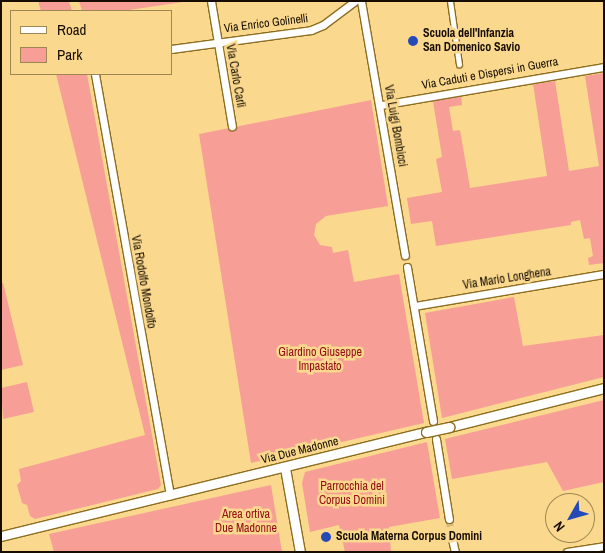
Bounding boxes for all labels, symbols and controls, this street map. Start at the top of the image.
legend [10,10,172,75]
street label: Via Enrico Golinelli [223,12,309,36]
text: Road [57,19,86,40]
place label: Scuola dell'Infanzia San Domenico Savio [423,27,520,55]
marker: Scuola dell'Infanzia San Domenico Savio [407,35,419,47]
street label: Via Carlo Carli [222,43,248,109]
text: Park [57,44,82,65]
street label: Via Caduti e Dispersi in Guerra [421,55,559,93]
street label: Via Luigi Bombicci [381,84,409,168]
street label: Via Rodolfo Mondolfo [128,234,158,330]
street label: Via Mario Longhena [462,265,552,293]
park label: Giardino Giuseppe Impastato [278,346,362,374]
street label: Via Due Madonne [260,434,340,468]
park label: Parrocchia del Corpus Domini [319,480,385,508]
north arrow [545,493,595,543]
park label: Area ortiva Due Madonne [215,508,277,536]
text: N [549,518,569,535]
place label: Scuola Materna Corpus Domini [336,530,482,544]
marker: Scuola Materna Corpus Domini [320,531,332,543]

